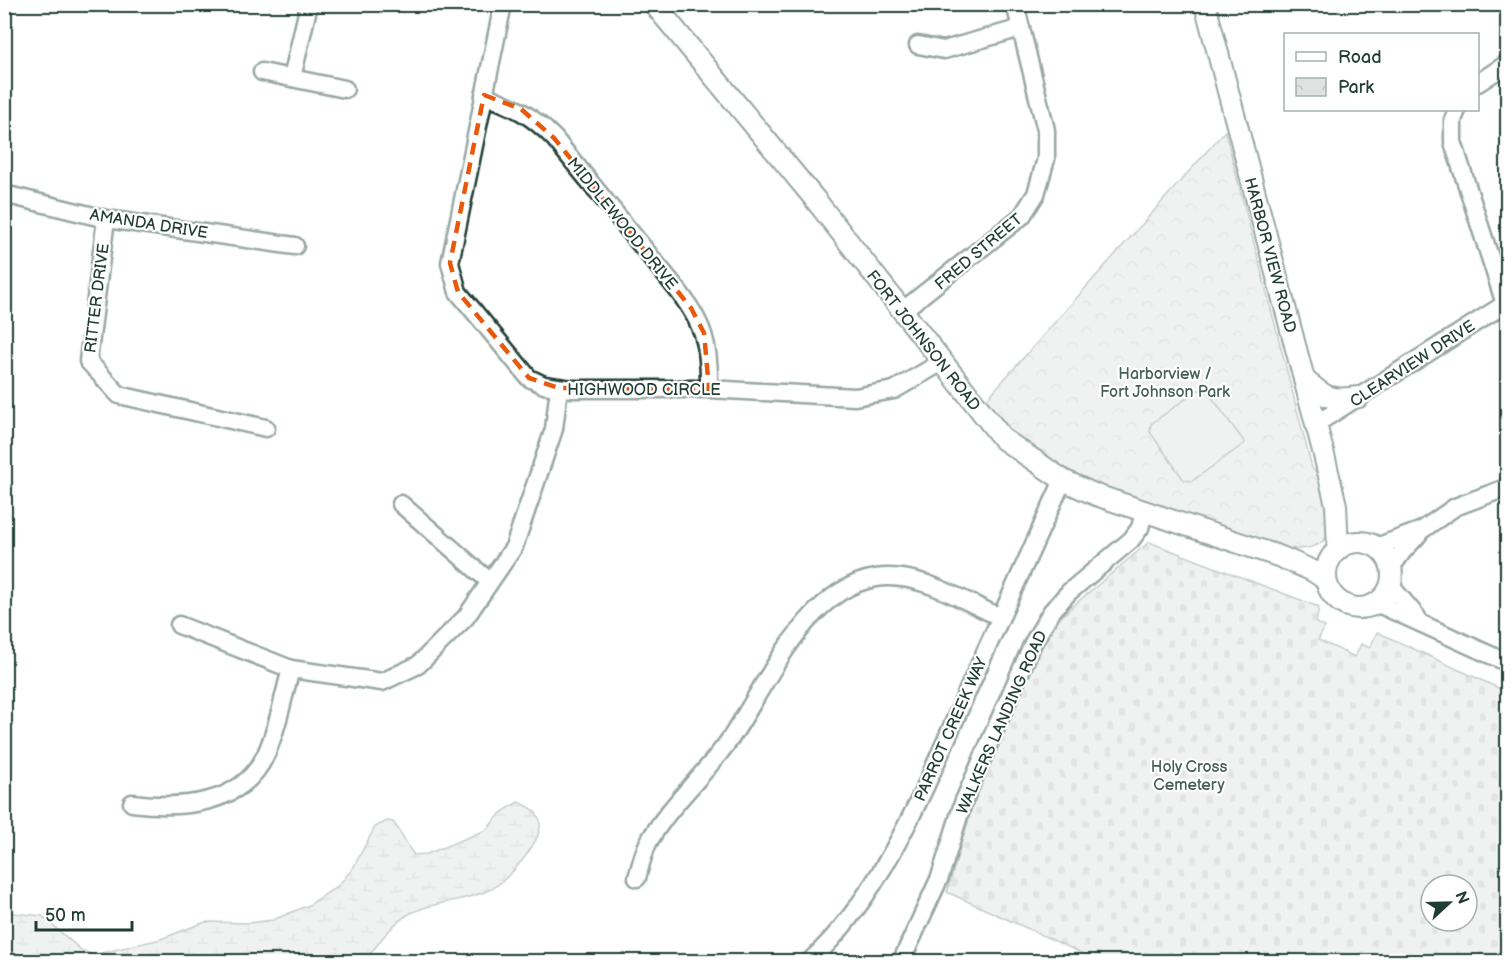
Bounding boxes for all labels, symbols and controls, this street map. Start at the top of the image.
legend [1284,33,1479,111]
text: Road [1338,47,1382,68]
text: Park [1338,77,1374,98]
street label: MIDDLEWOOD DRIVE [563,154,681,294]
street label: HARBOR VIEW ROAD [1240,176,1299,335]
street label: AMANDA DRIVE [88,206,209,243]
street label: FRED STREET [931,210,1027,294]
street label: RITTER DRIVE [81,242,114,354]
street label: FORT JOHNSON ROAD [862,267,984,415]
street label: CLEARVIEW DRIVE [1347,317,1479,412]
park label: Harborview / Fort Johnson Park [1100,365,1230,402]
street label: HIGHWOOD CIRCLE [567,381,721,400]
street label: WALKERS LANDING ROAD [953,628,1052,817]
street label: PARROT CREEK WAY [911,654,992,805]
park label: Holy Cross Cemetery [1151,758,1227,795]
north arrow [1419,873,1479,933]
text: N [1450,889,1473,907]
scale bar [36,894,132,932]
text: 50 m [45,905,86,926]

